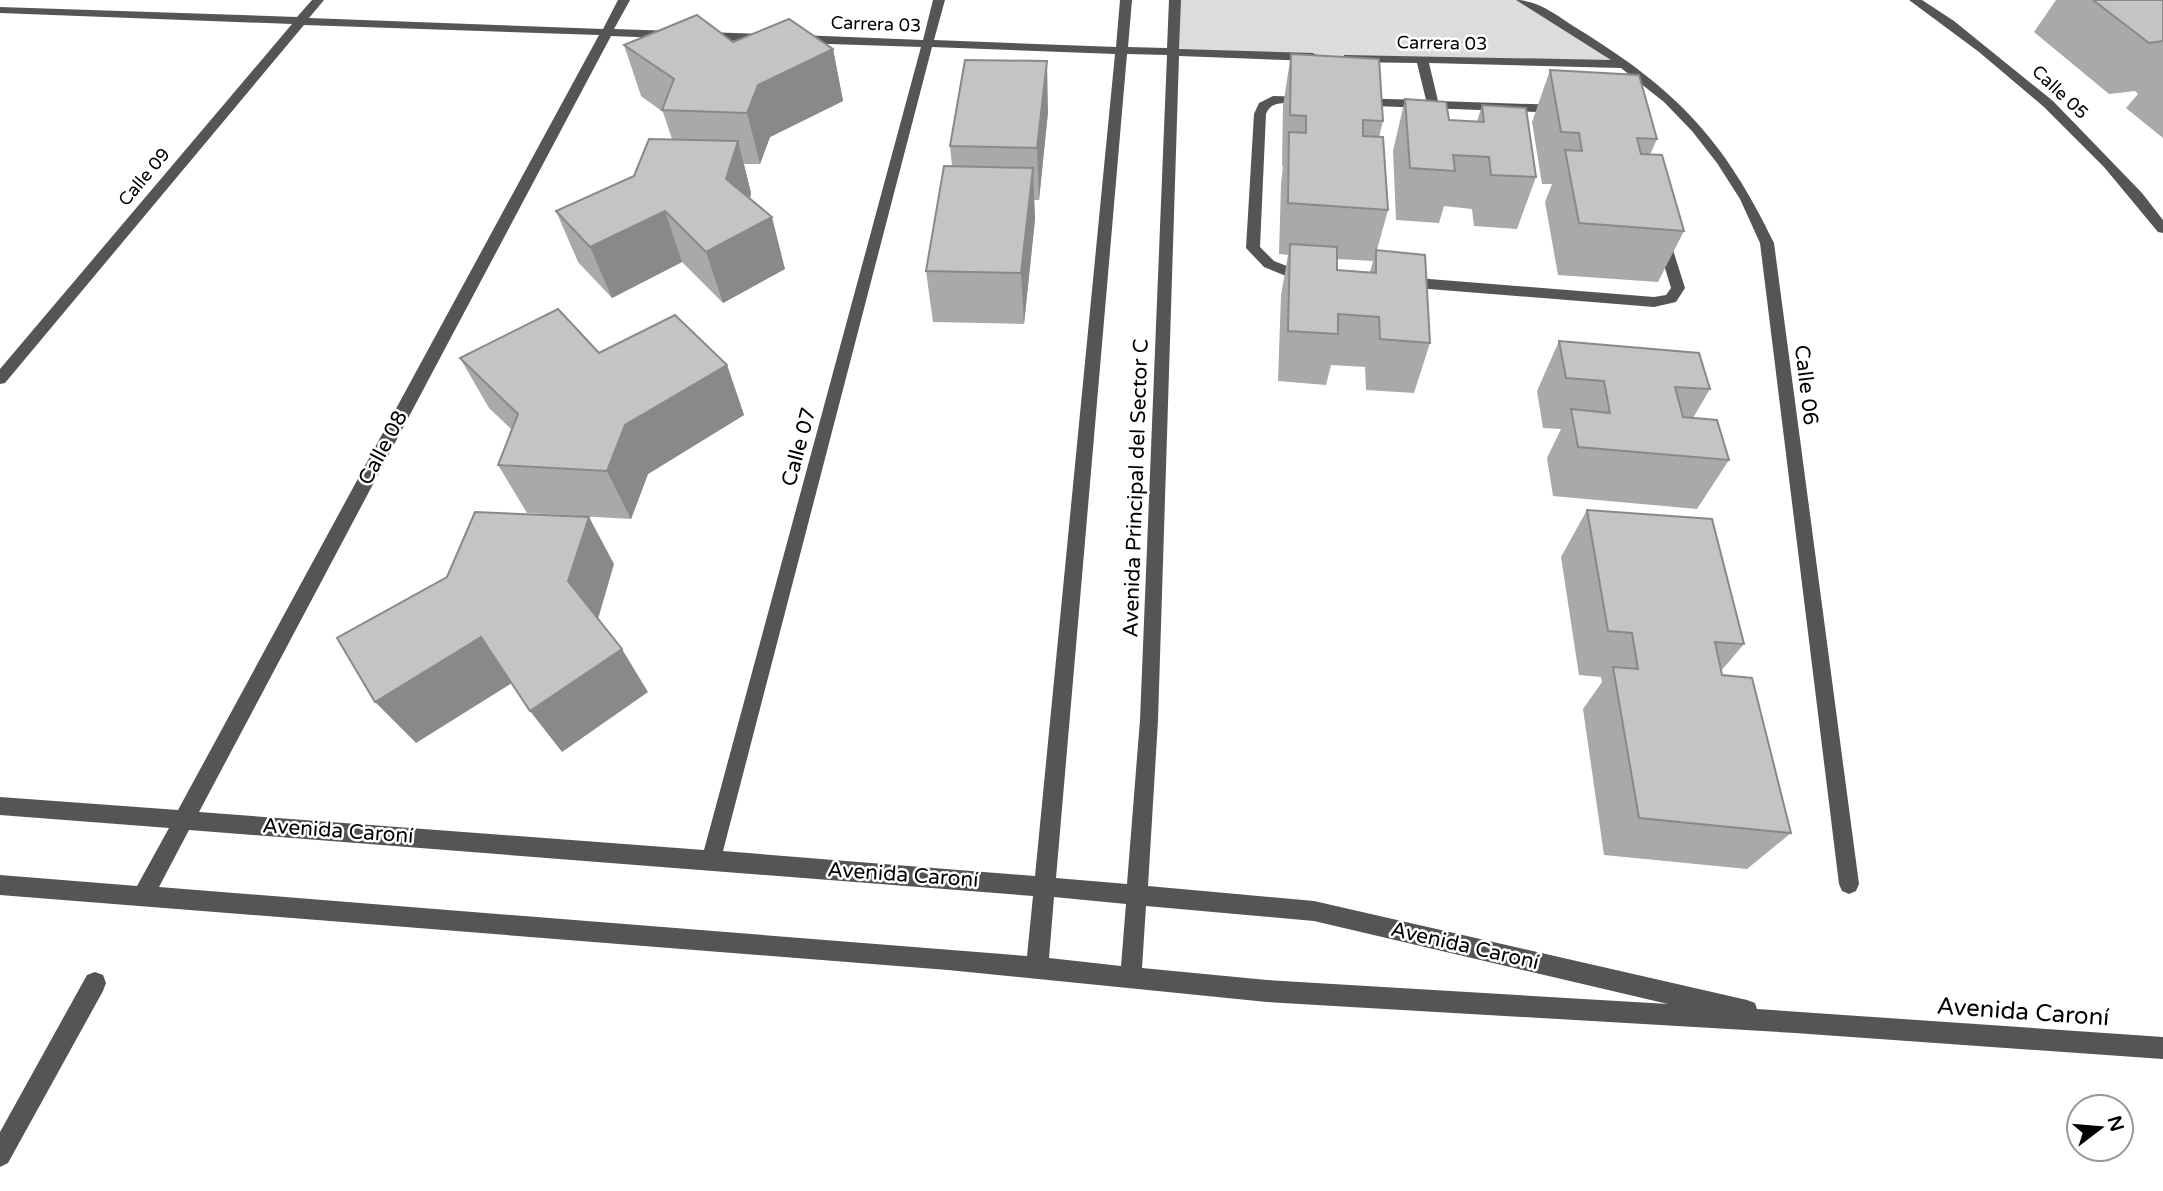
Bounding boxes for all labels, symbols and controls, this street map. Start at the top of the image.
street label: Carrera 03 [830,11,922,37]
street label: Carrera 03 [1396,31,1488,55]
street label: Calle 05 [2027,60,2093,124]
street label: Calle 09 [113,143,175,211]
street label: Avenida Principal del Sector C [1118,338,1154,638]
street label: Calle 06 [1789,343,1823,427]
street label: Calle 07 [776,405,822,489]
street label: Calle 08 [353,407,413,489]
street label: Avenida Caroní [262,813,414,849]
street label: Avenida Caroní [827,857,979,893]
street label: Avenida Caroní [1389,917,1541,975]
street label: Avenida Caroní [1936,992,2110,1032]
north arrow [2065,1093,2135,1163]
text: N [2103,1113,2128,1134]

